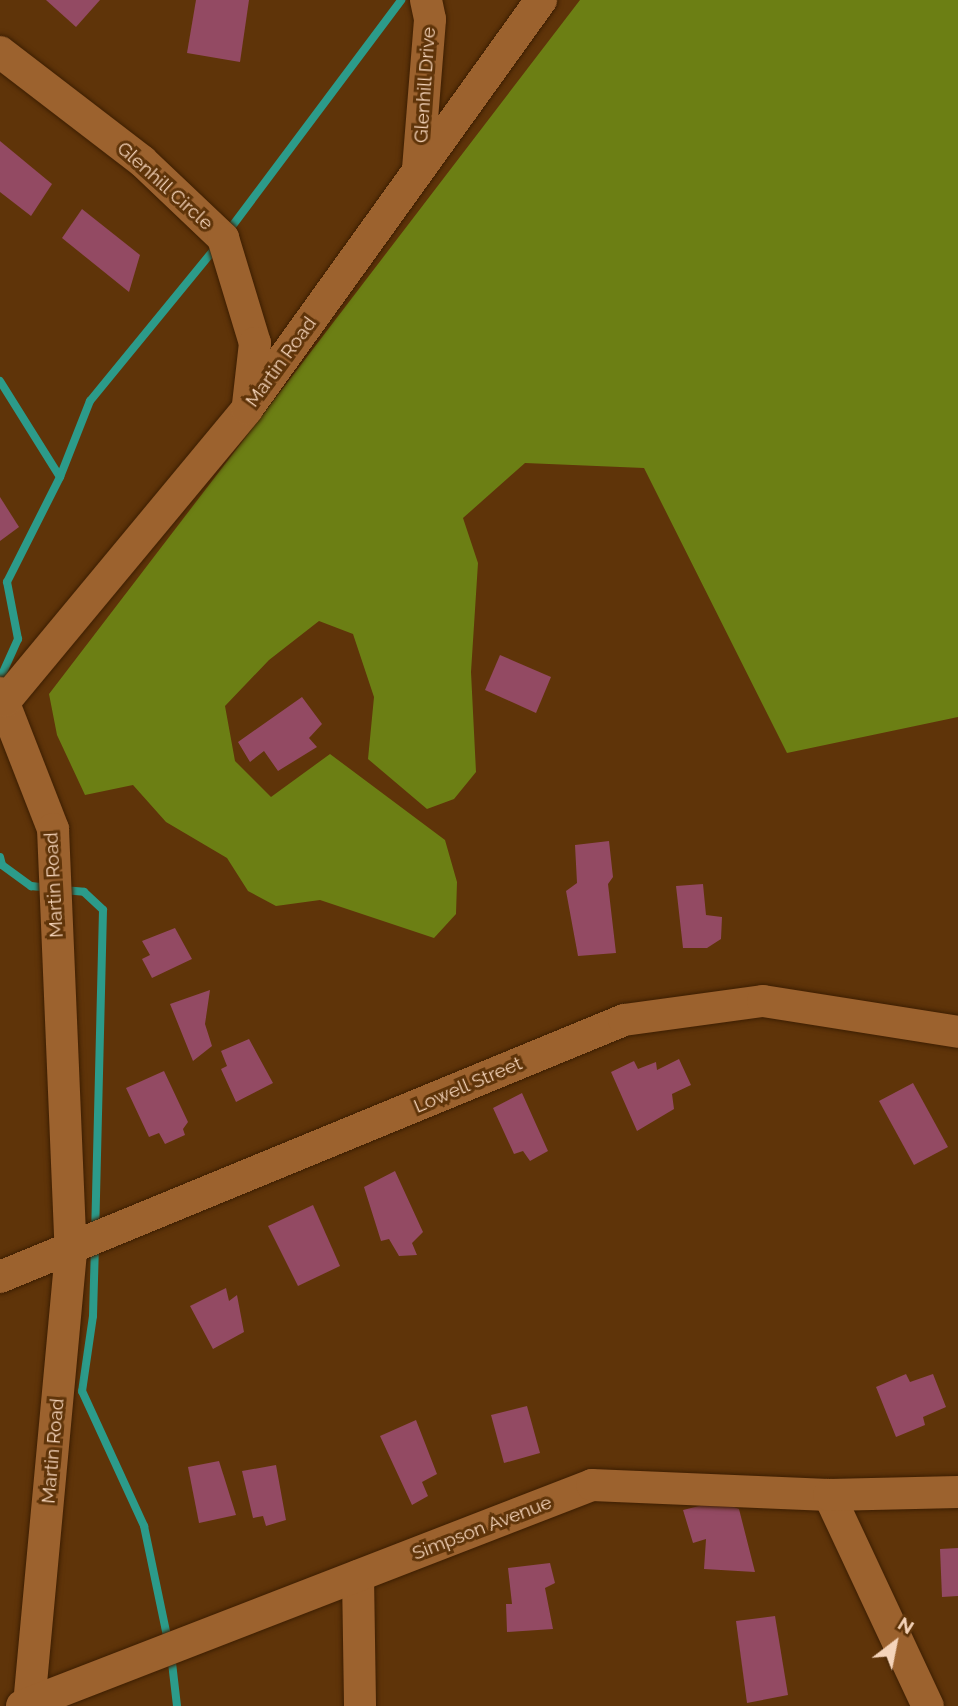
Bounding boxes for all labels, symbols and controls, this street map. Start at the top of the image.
street label: Glenhill Drive [410,26,440,144]
street label: Glenhill Circle [112,137,218,235]
street label: Martin Road [241,313,321,411]
street label: Martin Road [40,832,68,938]
street label: Lowell Street [410,1052,526,1118]
street label: Martin Road [37,1397,69,1505]
street label: Simpson Avenue [409,1491,555,1565]
north arrow [860,1608,930,1678]
text: N [894,1612,918,1638]

